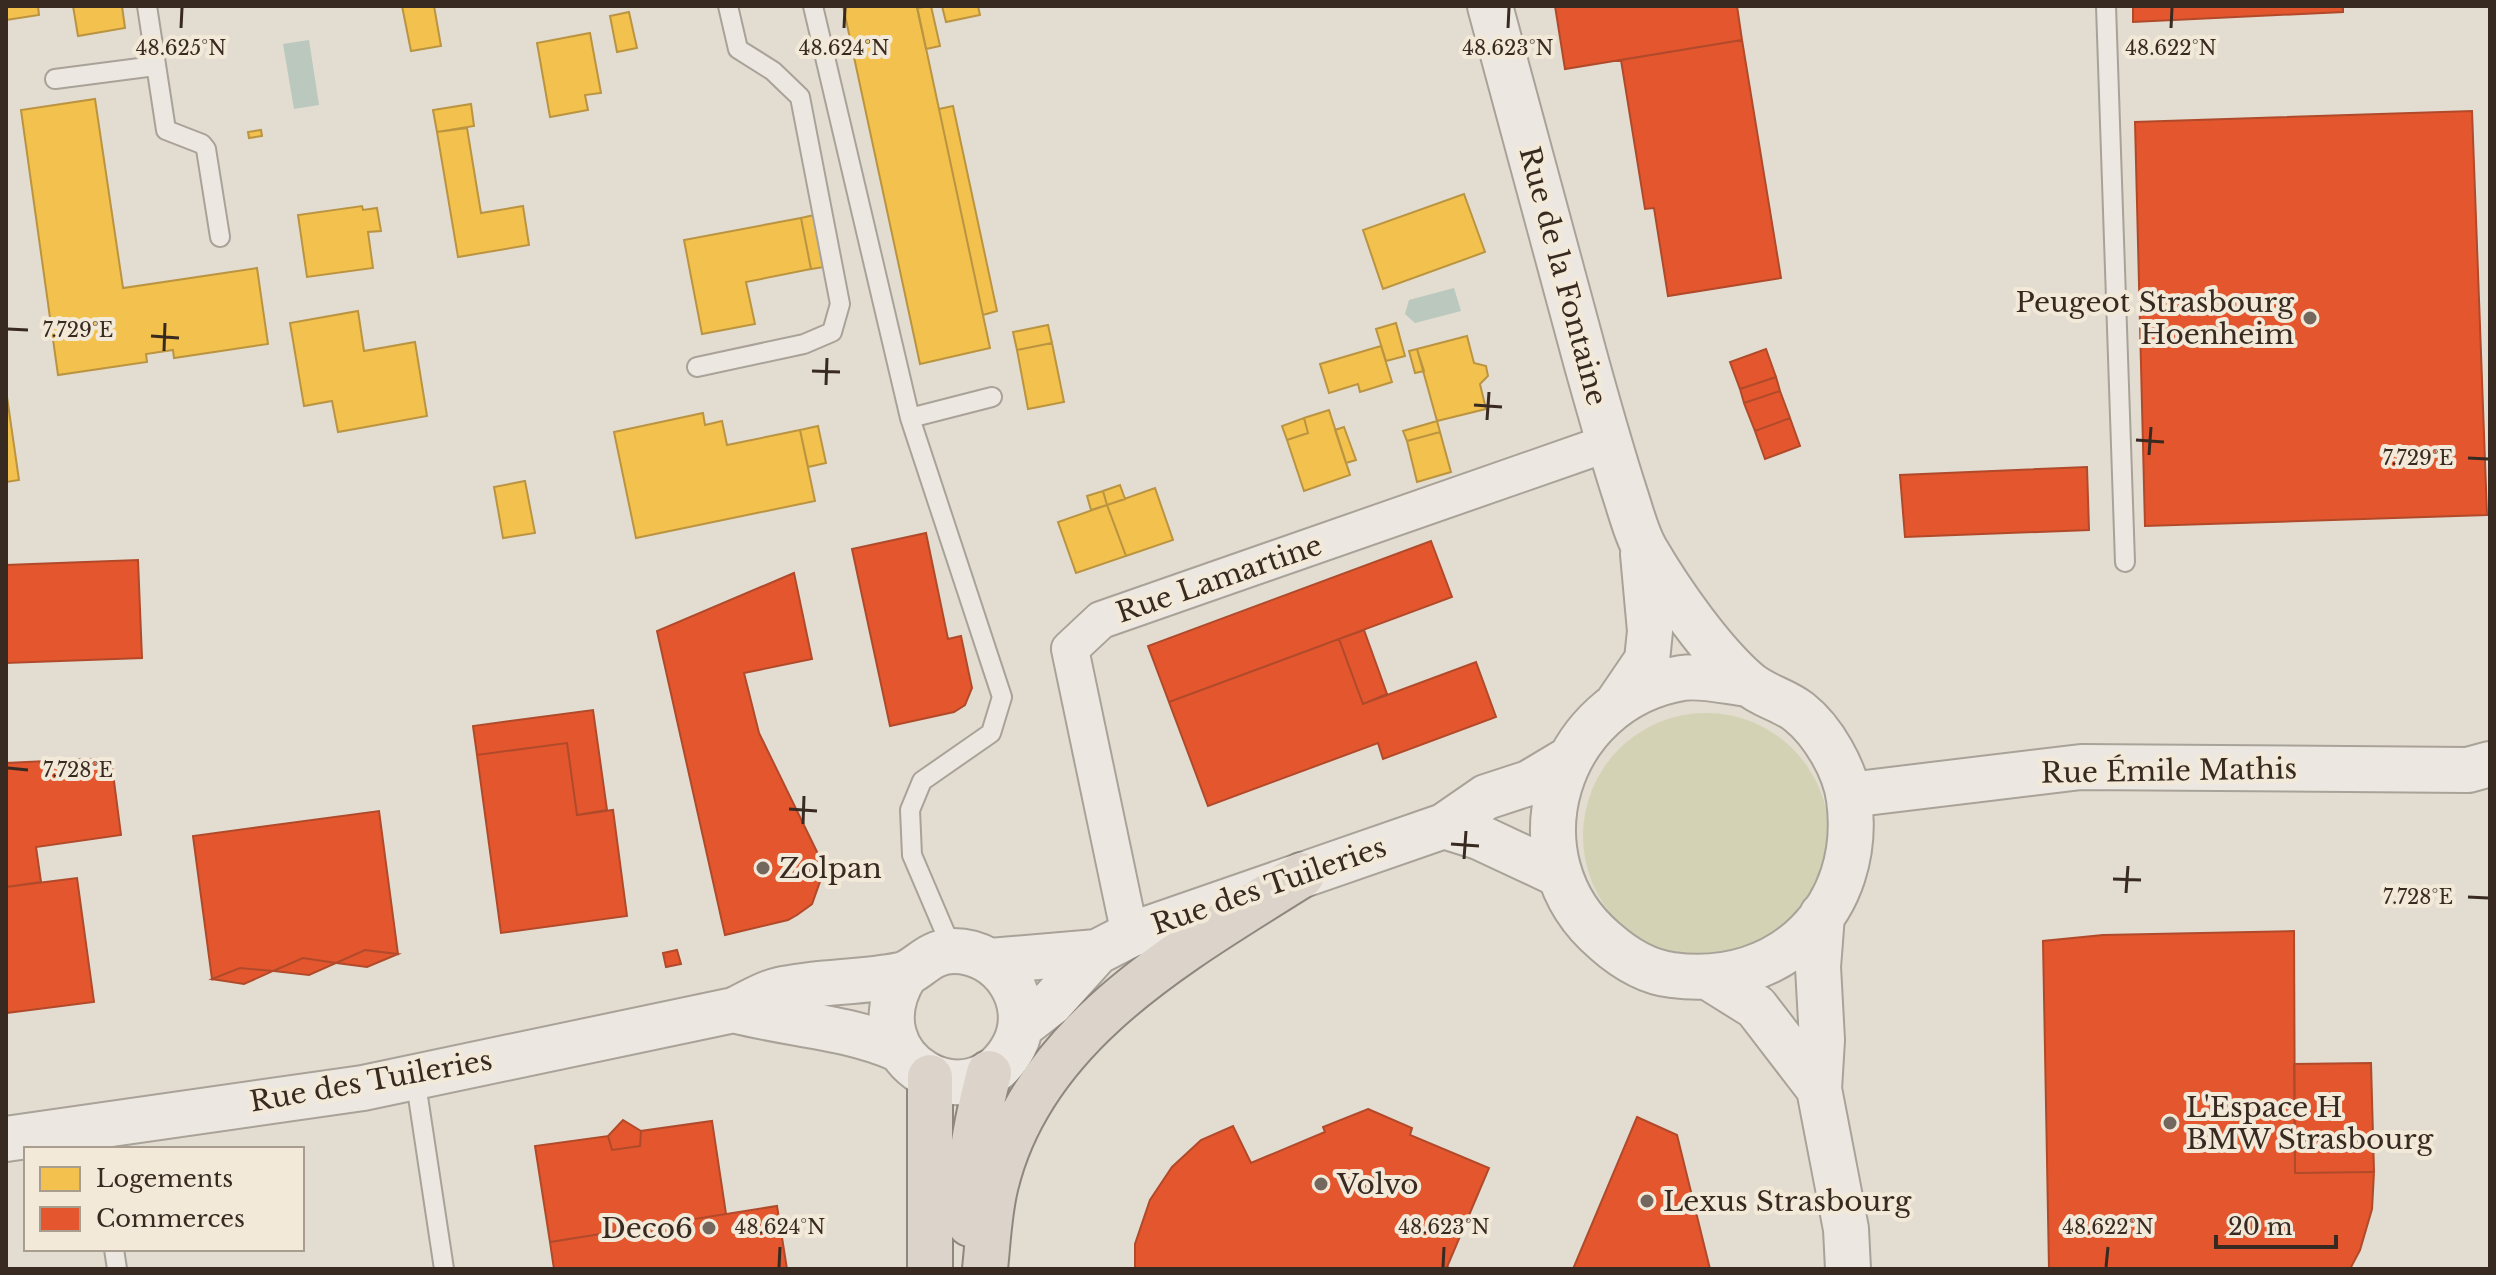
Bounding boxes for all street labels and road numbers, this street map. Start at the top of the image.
street label: Rue de la Fontaine [1512,143,1614,409]
street label: Rue Lamartine [1112,527,1326,631]
street label: Rue Émile Mathis [2041,751,2297,791]
street label: Rue des Tuileries [1147,829,1391,943]
street label: Rue des Tuileries [247,1042,495,1120]

